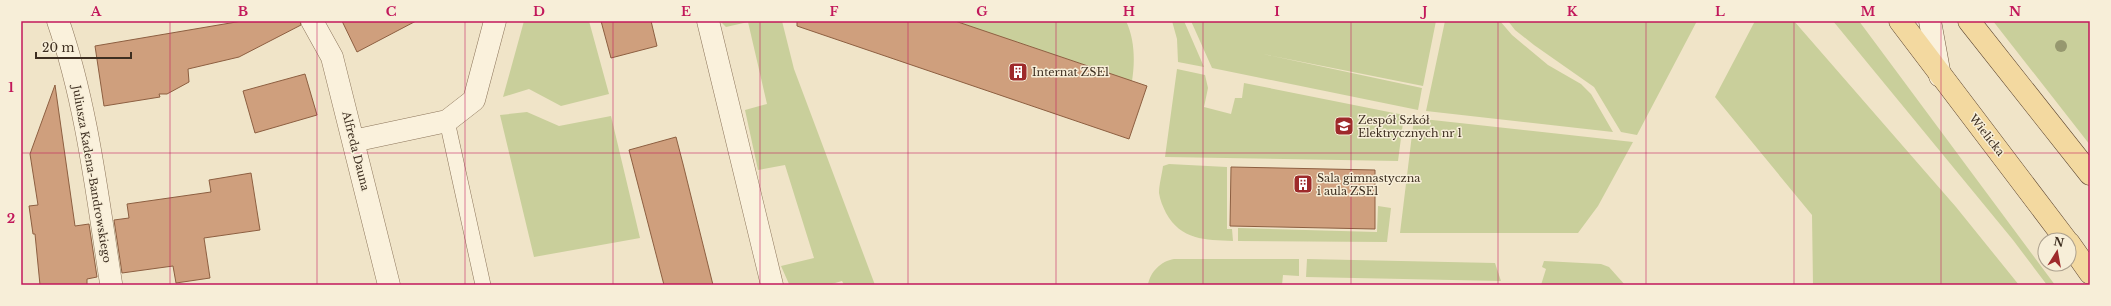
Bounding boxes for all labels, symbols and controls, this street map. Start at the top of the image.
text: A [90,3,102,20]
text: B [238,3,248,20]
text: C [386,3,397,20]
text: D [533,3,545,20]
text: E [681,3,691,20]
text: F [830,3,839,20]
text: G [976,3,988,20]
text: H [1123,3,1135,20]
text: I [1274,3,1280,20]
text: J [1419,3,1428,20]
text: K [1567,3,1578,20]
text: L [1715,3,1725,20]
text: M [1861,3,1876,20]
text: N [2009,3,2021,20]
scale bar [36,34,131,60]
text: 20 m [42,40,74,55]
building icon: Internat ZSE1 [1007,61,1029,83]
place label: Internat ZSE1 [1032,65,1109,79]
text: 1 [8,79,14,96]
street label: Juliusza Kadena-Bandrowskiego [69,82,115,264]
street label: Alfreda Dauna [339,109,373,193]
street label: Wielicka [1966,111,2008,159]
place label: Zespół Szkół Elektrycznych nr 1 [1358,113,1462,140]
school or university icon: Zespół Szkół Elektrycznych nr 1 [1333,115,1355,137]
place label: Sala gimnastyczna i aula ZSE1 [1317,171,1421,198]
building icon: Sala gimnastyczna i aula ZSE1 [1292,173,1314,195]
text: 2 [7,210,15,227]
north arrow [2037,232,2077,272]
text: N [2052,234,2066,250]

